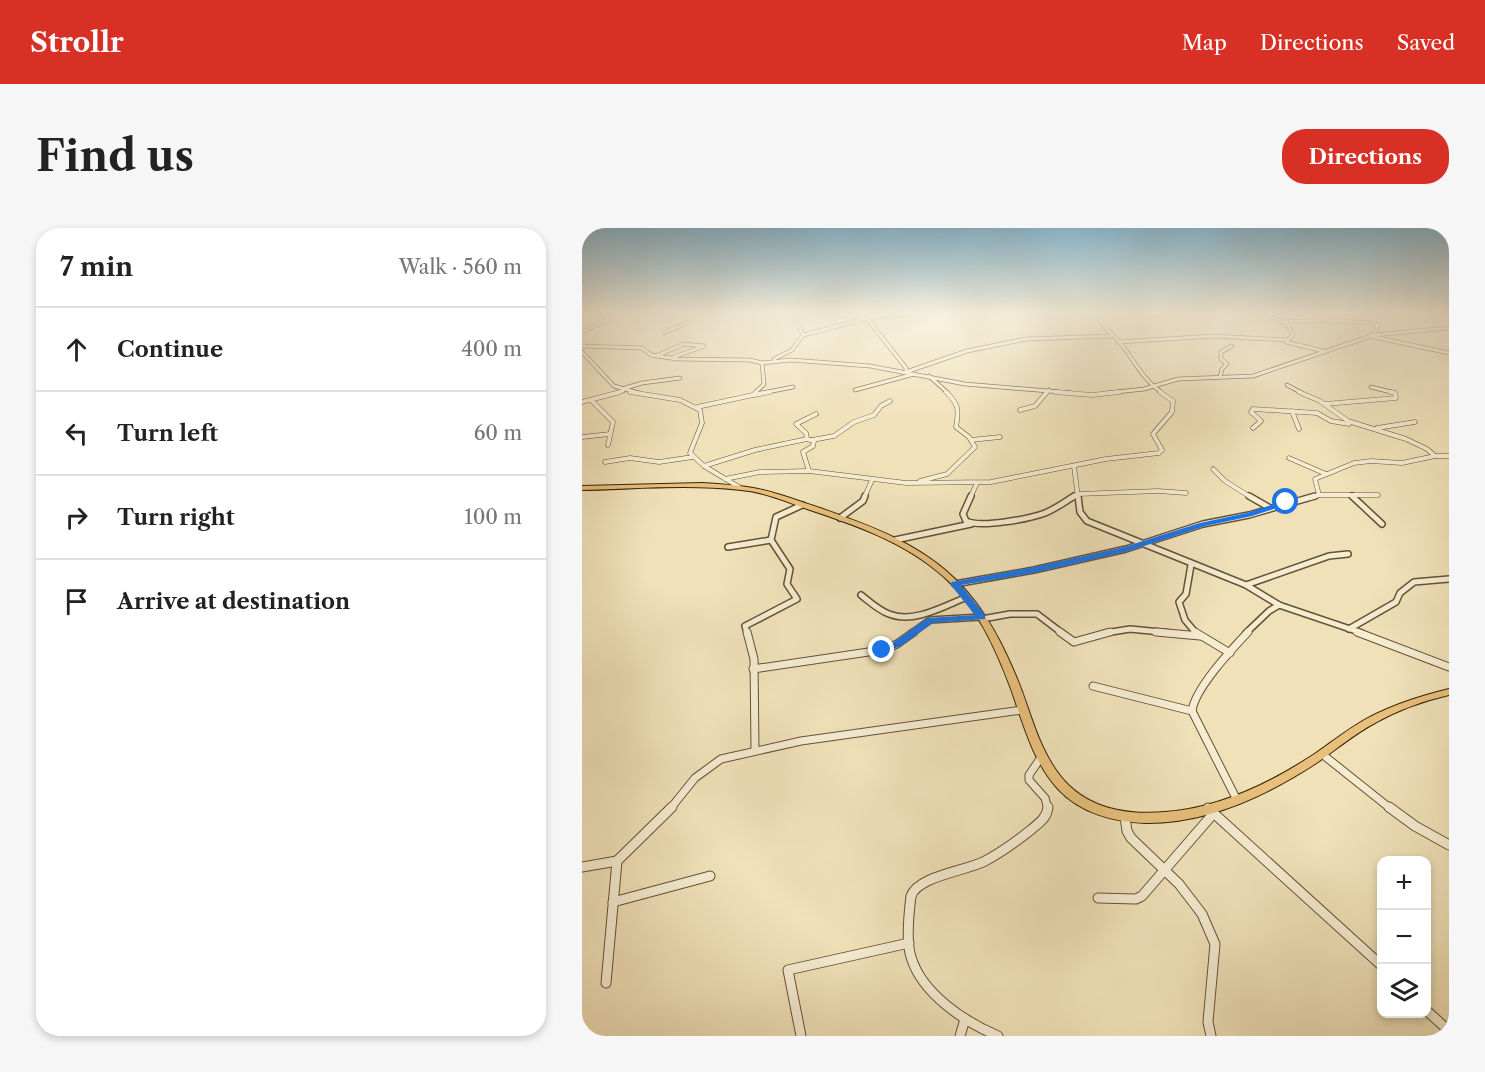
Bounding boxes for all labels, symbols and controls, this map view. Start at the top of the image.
text: Strollr [30,25,124,59]
text: Map [1182,30,1227,55]
text: Directions [1260,30,1364,55]
text: Saved [1397,30,1455,55]
button: Directions [1282,129,1449,184]
text: Find us [36,130,194,182]
text: 7 min [60,251,133,283]
text: Walk · 560 m [399,255,522,279]
icon: ahead [60,333,93,366]
text: Continue [117,336,223,363]
text: 400 m [461,337,522,361]
icon: left [60,417,93,450]
text: Turn left [117,420,218,447]
text: 60 m [474,421,522,445]
route start [1272,488,1298,514]
icon: right [60,501,93,534]
text: Turn right [117,504,235,531]
text: 100 m [464,505,522,529]
icon: arrive [60,585,93,618]
text: Arrive at destination [117,588,350,615]
route end [868,636,894,662]
map controls [1377,856,1431,1018]
button: + [1377,856,1431,910]
button: − [1377,910,1431,964]
button: layers [1377,964,1431,1018]

